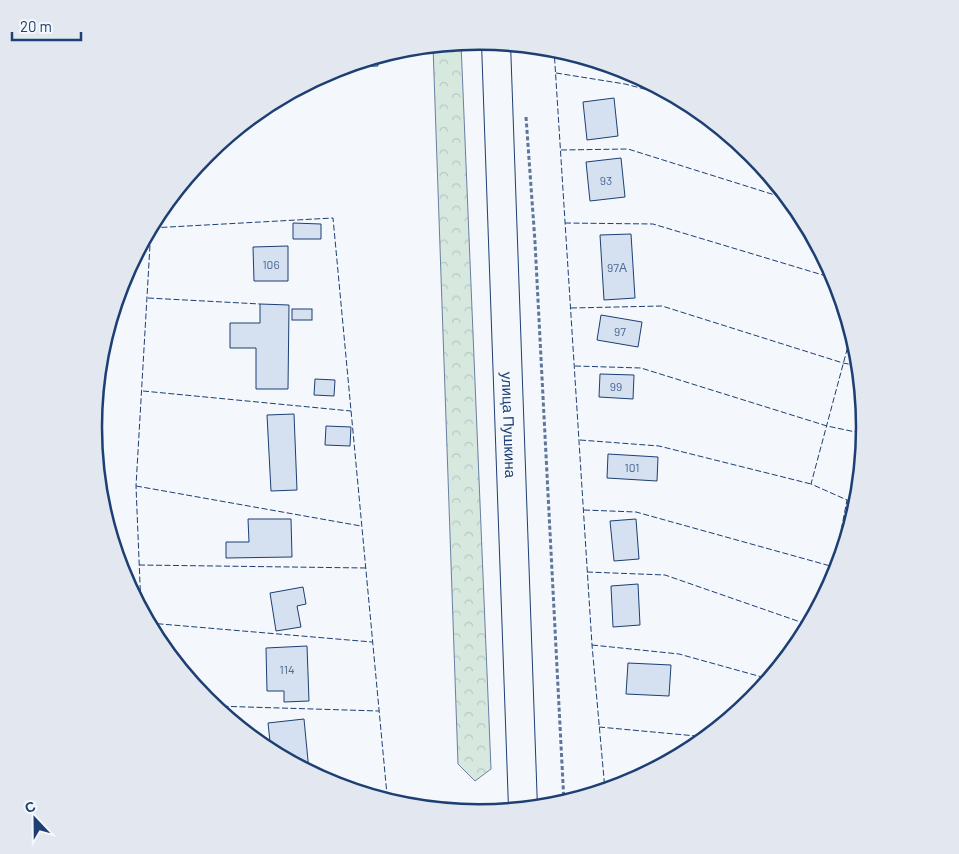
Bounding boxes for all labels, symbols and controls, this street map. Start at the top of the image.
scale bar [12,10,81,42]
text: 20 m [20,17,52,35]
house number: 93 [600,173,612,187]
house number: 106 [262,257,280,271]
house number: 97А [607,260,627,274]
house number: 97 [614,324,626,338]
street label: улица Пушкина [499,371,520,479]
house number: 99 [610,379,622,393]
house number: 101 [625,460,639,474]
house number: 114 [279,662,295,676]
north arrow [10,794,60,844]
text: С [22,797,38,816]

